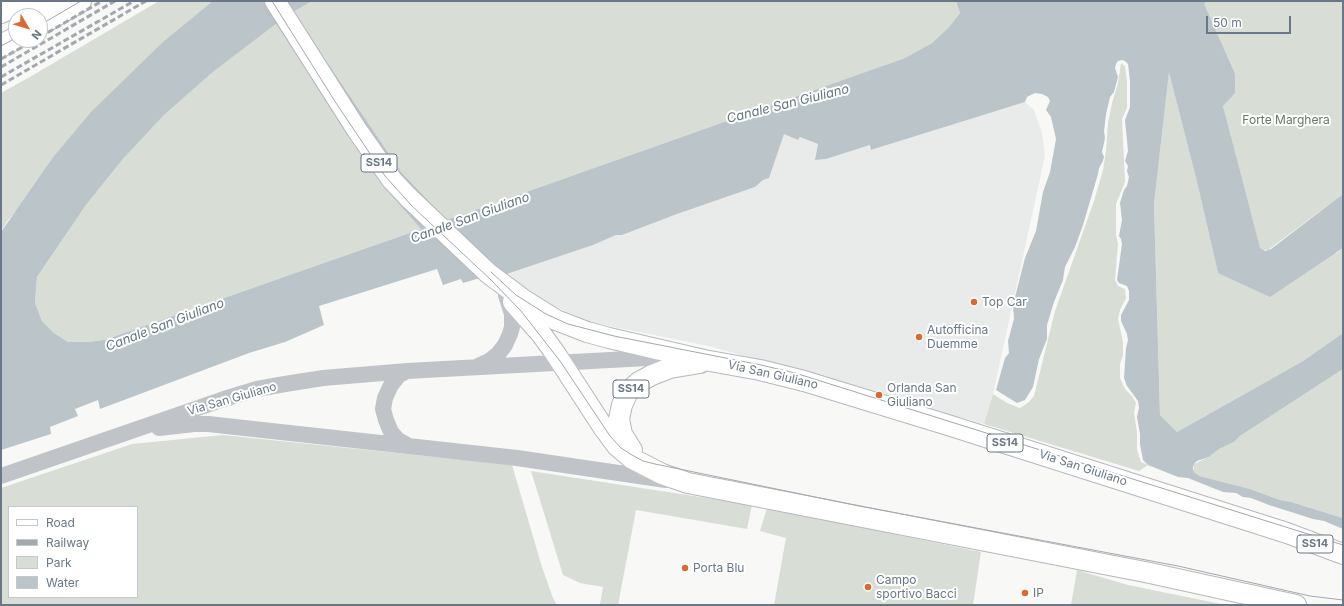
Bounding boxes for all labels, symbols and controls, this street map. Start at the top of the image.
north arrow [8,8,48,48]
scale bar [1208,8,1293,34]
text: 50 m [1213,15,1242,30]
text: N [29,27,45,42]
water label: Canale San Giuliano [725,81,851,127]
park label: Forte Marghera [1242,113,1330,127]
road number: SS14 [361,154,397,172]
water label: Canale San Giuliano [408,189,532,247]
water label: Canale San Giuliano [104,295,226,355]
place label: Top Car [982,295,1027,309]
marker: Top Car [969,297,979,307]
place label: Autofficina Duemme [927,323,988,351]
marker: Autofficina Duemme [914,332,924,342]
street label: Via San Giuliano [727,358,819,392]
street label: Via San Giuliano [186,379,278,419]
road number: SS14 [613,380,649,398]
place label: Orlanda San Giuliano [887,381,957,409]
marker: Orlanda San Giuliano [874,390,884,400]
road number: SS14 [987,434,1023,452]
street label: Via San Giuliano [1037,447,1129,489]
legend [8,506,138,598]
text: Road [46,515,75,530]
text: Railway [46,535,89,550]
road number: SS14 [1297,535,1333,553]
text: Park [46,555,72,570]
place label: Porta Blu [693,561,744,575]
marker: Porta Blu [680,563,690,573]
place label: Campo sportivo Bacci [876,573,957,601]
text: Water [46,575,79,590]
marker: Campo sportivo Bacci [863,582,873,592]
place label: IP [1033,586,1044,600]
marker: IP [1020,588,1030,598]

